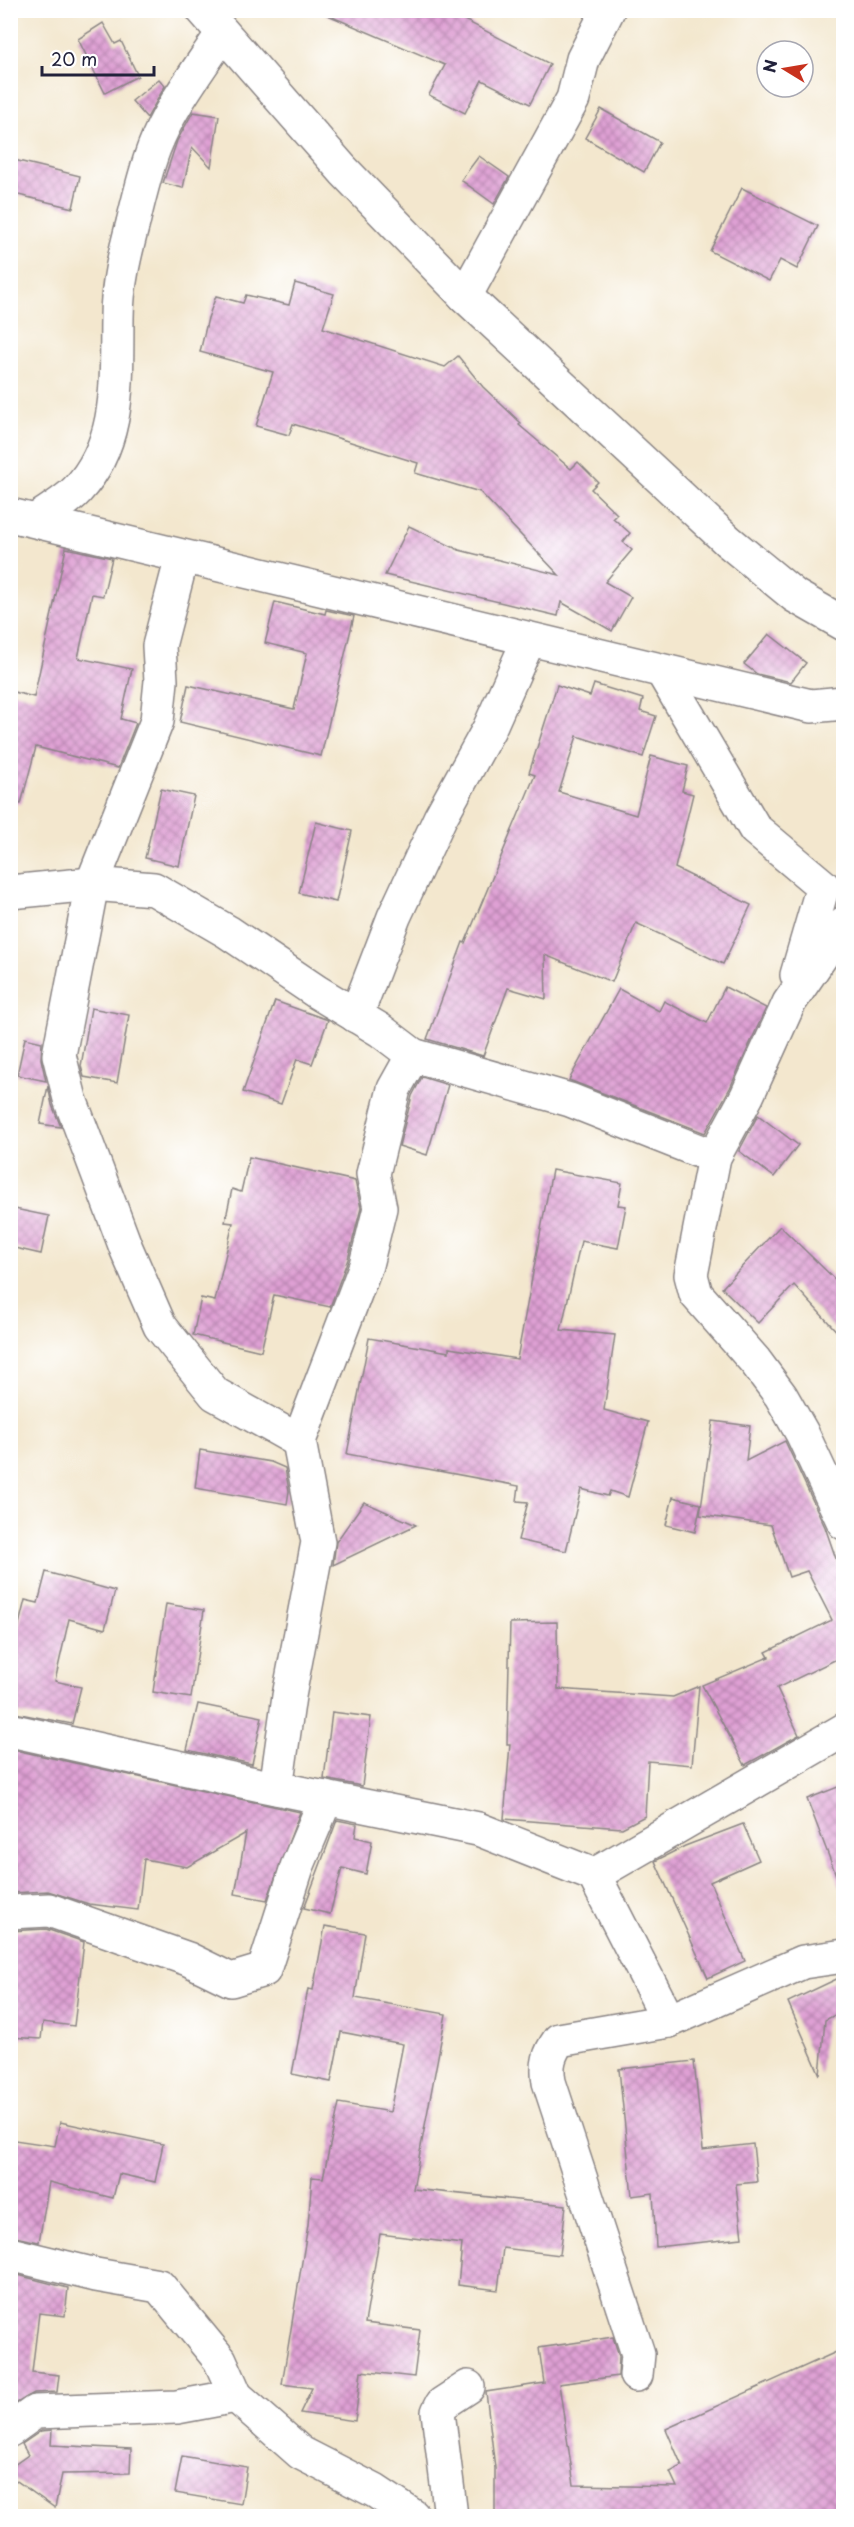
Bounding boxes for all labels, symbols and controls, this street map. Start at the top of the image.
scale bar [42,39,154,77]
north arrow [755,39,815,99]
text: 20 m [51,45,97,72]
text: N [756,57,782,74]

